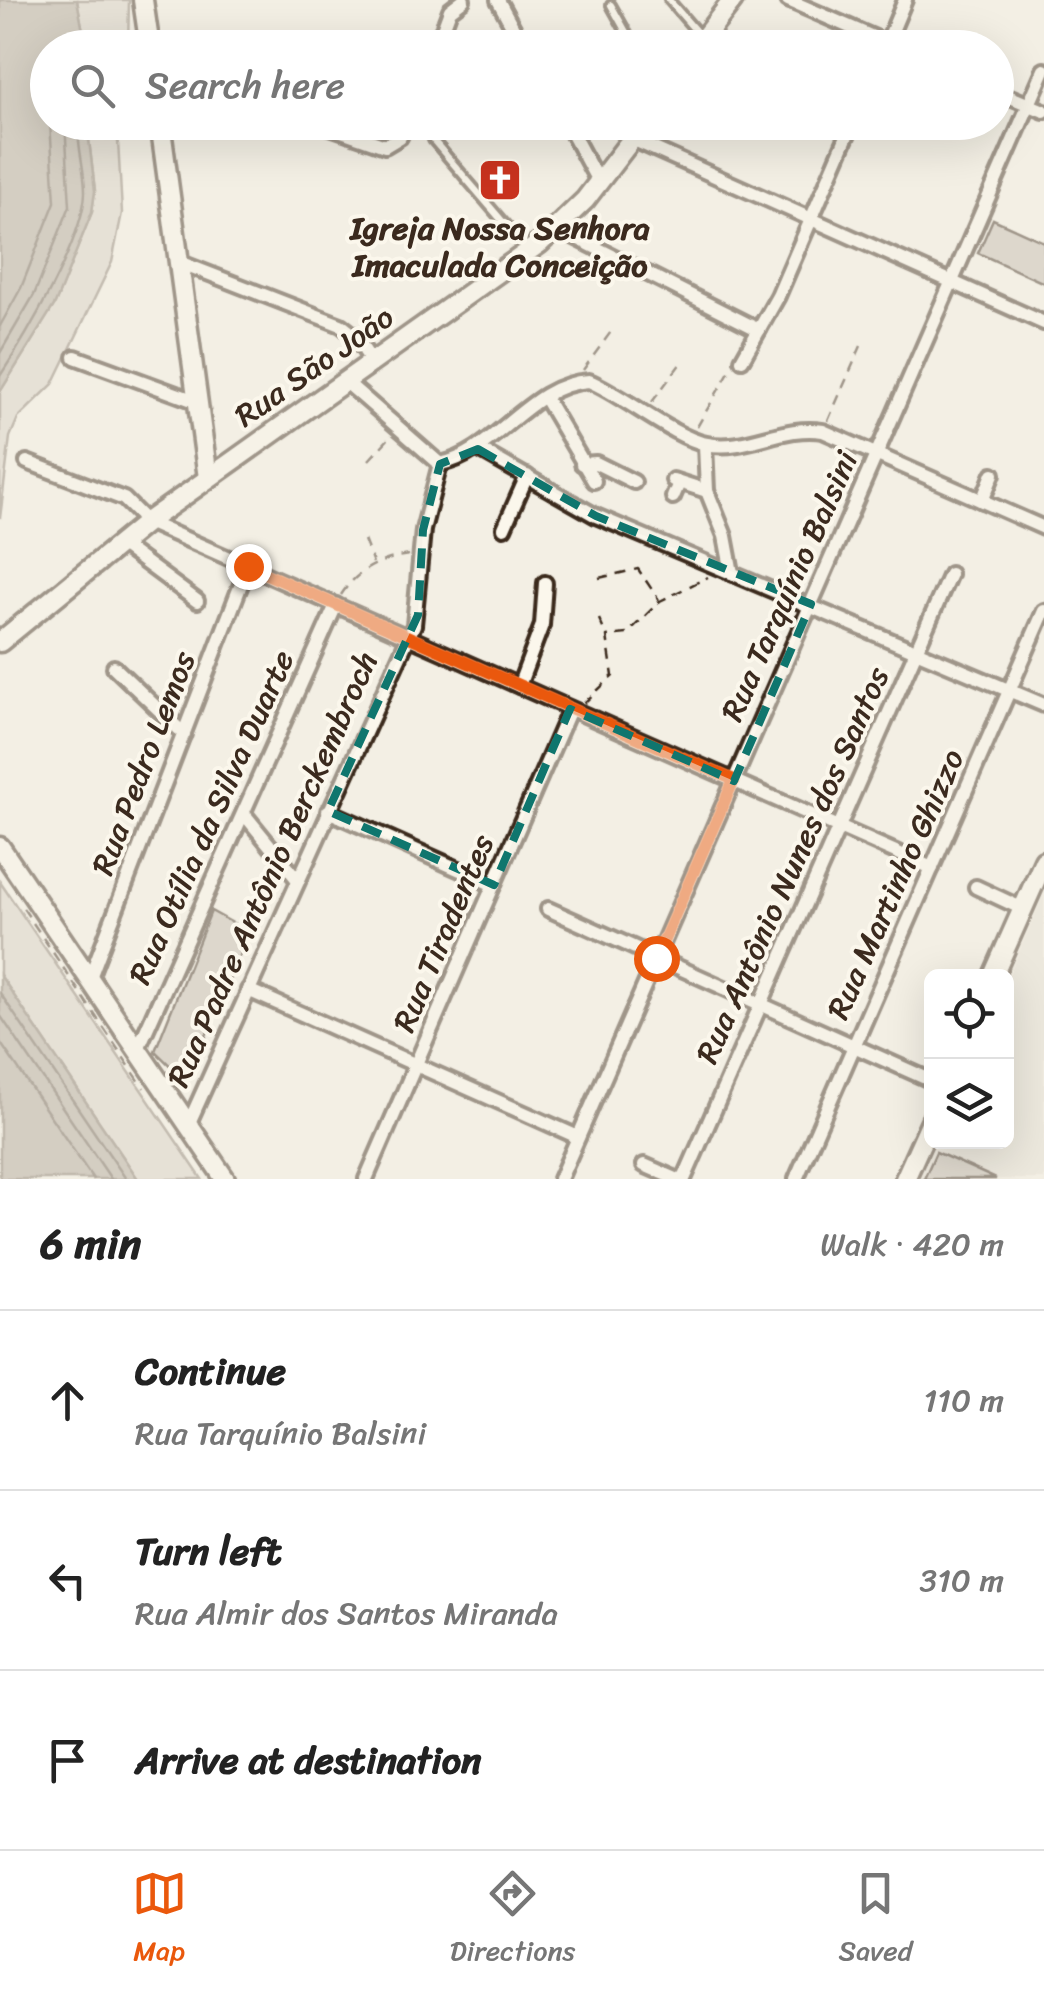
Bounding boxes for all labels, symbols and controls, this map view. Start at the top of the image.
search box [30,30,1014,140]
text: Search here [145,52,345,119]
icon: search [65,58,120,113]
church icon: Igreja Nossa Senhora Imaculada Conceição [477,157,523,203]
place label: Igreja Nossa Senhora Imaculada Conceição [348,200,650,294]
street label: Rua São João [222,290,406,443]
street label: Rua Tarquínio Balsini [704,440,875,731]
route end [226,544,272,590]
street label: Rua Otília da Silva Duarte [112,641,311,994]
street label: Rua Padre Antônio Berckembroch [150,642,395,1096]
street label: Rua Pedro Lemos [75,643,212,884]
street label: Rua Antônio Nunes dos Santos [679,657,906,1073]
street label: Rua Martinho Ghizzo [810,740,981,1029]
street label: Rua Tiradentes [376,825,511,1041]
route start [634,936,680,982]
map controls [924,969,1014,1149]
button: locate [924,969,1014,1059]
button: layers [924,1059,1014,1149]
text: 6 min [40,1207,141,1281]
text: Walk · 420 m [820,1216,1004,1273]
text: Continue [135,1338,286,1405]
text: 110 m [923,1372,1004,1429]
icon: ahead [40,1373,95,1428]
text: Rua Tarquínio Balsini [135,1405,426,1462]
text: Turn left [135,1518,281,1585]
text: 310 m [920,1552,1004,1609]
icon: left [40,1553,95,1608]
text: Rua Almir dos Santos Miranda [135,1585,558,1642]
text: Arrive at destination [135,1727,482,1794]
icon: arrive [40,1733,95,1788]
tab: Map [132,1866,187,1975]
tab: Directions [450,1866,575,1975]
tab: Saved [839,1866,912,1975]

